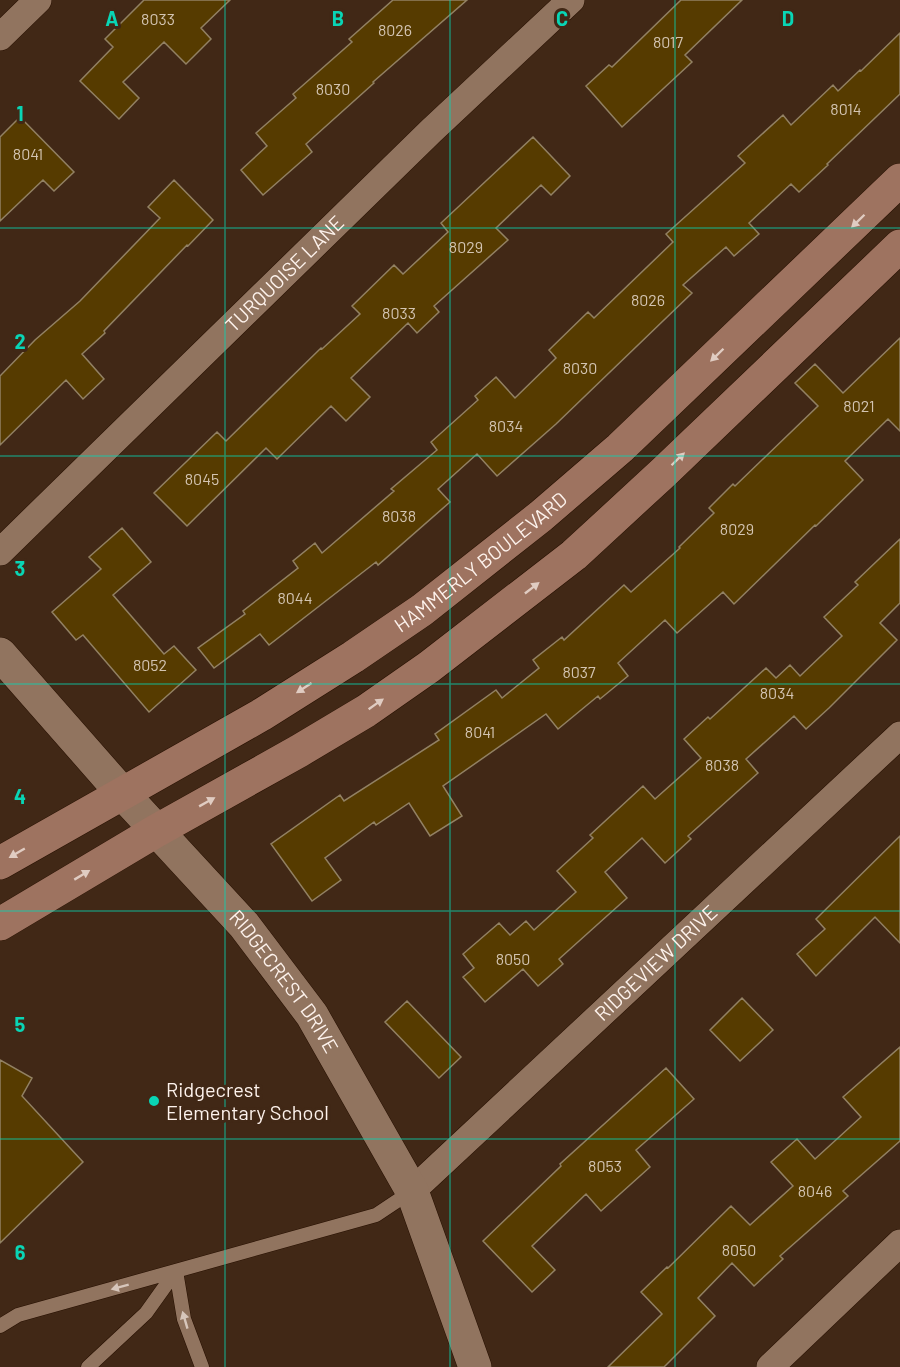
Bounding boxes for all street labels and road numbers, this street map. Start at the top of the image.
street label: TURQUOISE LANE [220,210,348,336]
street label: HAMMERLY BOULEVARD [389,486,571,636]
street label: RIDGEVIEW DRIVE [589,899,722,1025]
street label: RIDGECREST DRIVE [225,904,344,1057]

